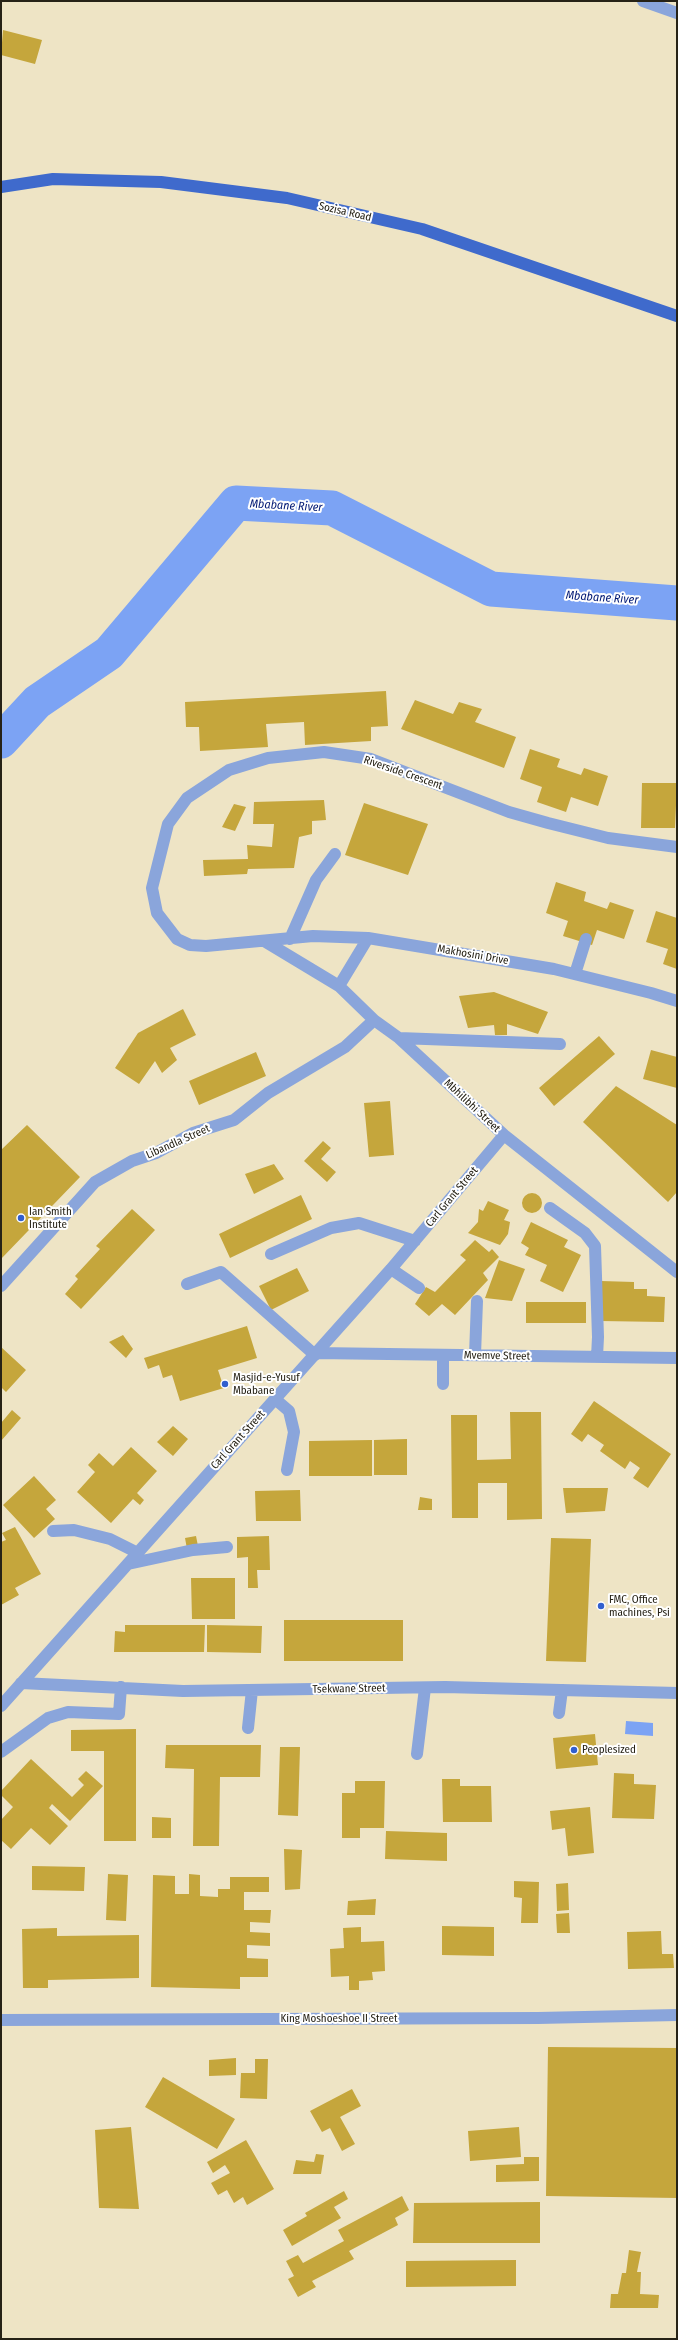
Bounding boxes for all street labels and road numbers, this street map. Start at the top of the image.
street label: Sozisa Road [317,200,373,224]
street label: Riverside Crescent [362,753,444,793]
street label: Makhosini Drive [436,942,510,968]
street label: Mbhilibhi Street [441,1077,503,1135]
street label: Libandla Street [144,1122,212,1162]
street label: Carl Grant Street [423,1164,481,1230]
street label: Mvemve Street [464,1349,530,1363]
street label: Carl Grant Street [208,1408,268,1472]
street label: Tsekwane Street [312,1682,386,1696]
street label: King Moshoeshoe II Street [280,2012,398,2026]

